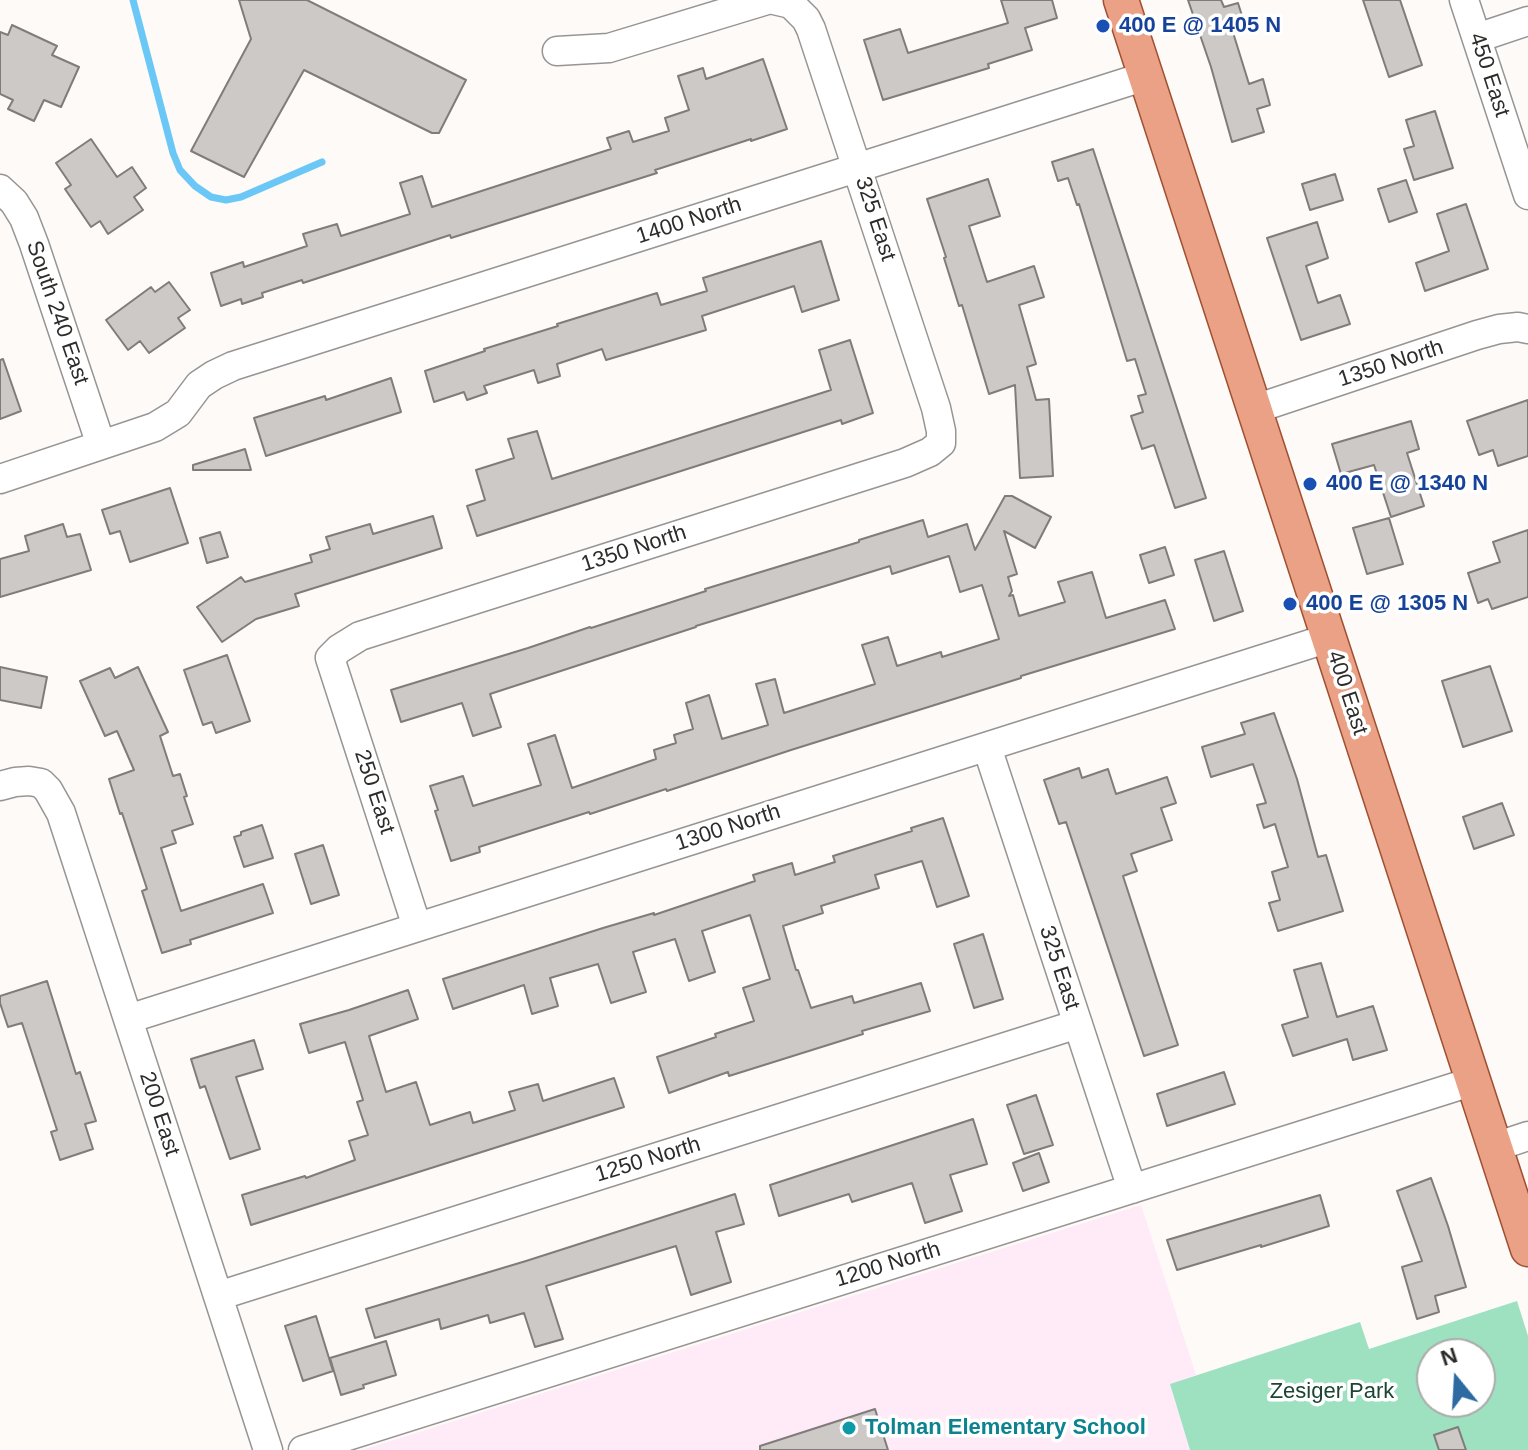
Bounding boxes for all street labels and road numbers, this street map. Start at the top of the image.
street label: 450 East [1463,30,1515,120]
street label: 325 East [849,174,901,264]
street label: 1400 North [633,192,745,250]
street label: South 240 East [20,238,94,388]
street label: 1350 North [1335,335,1447,393]
street label: 1350 North [578,520,690,578]
street label: 400 East [1321,648,1373,738]
street label: 250 East [348,747,400,837]
street label: 1300 North [672,799,784,857]
street label: 325 East [1033,923,1085,1013]
street label: 200 East [133,1069,185,1159]
street label: 1250 North [592,1131,704,1189]
street label: 1200 North [832,1236,944,1294]

